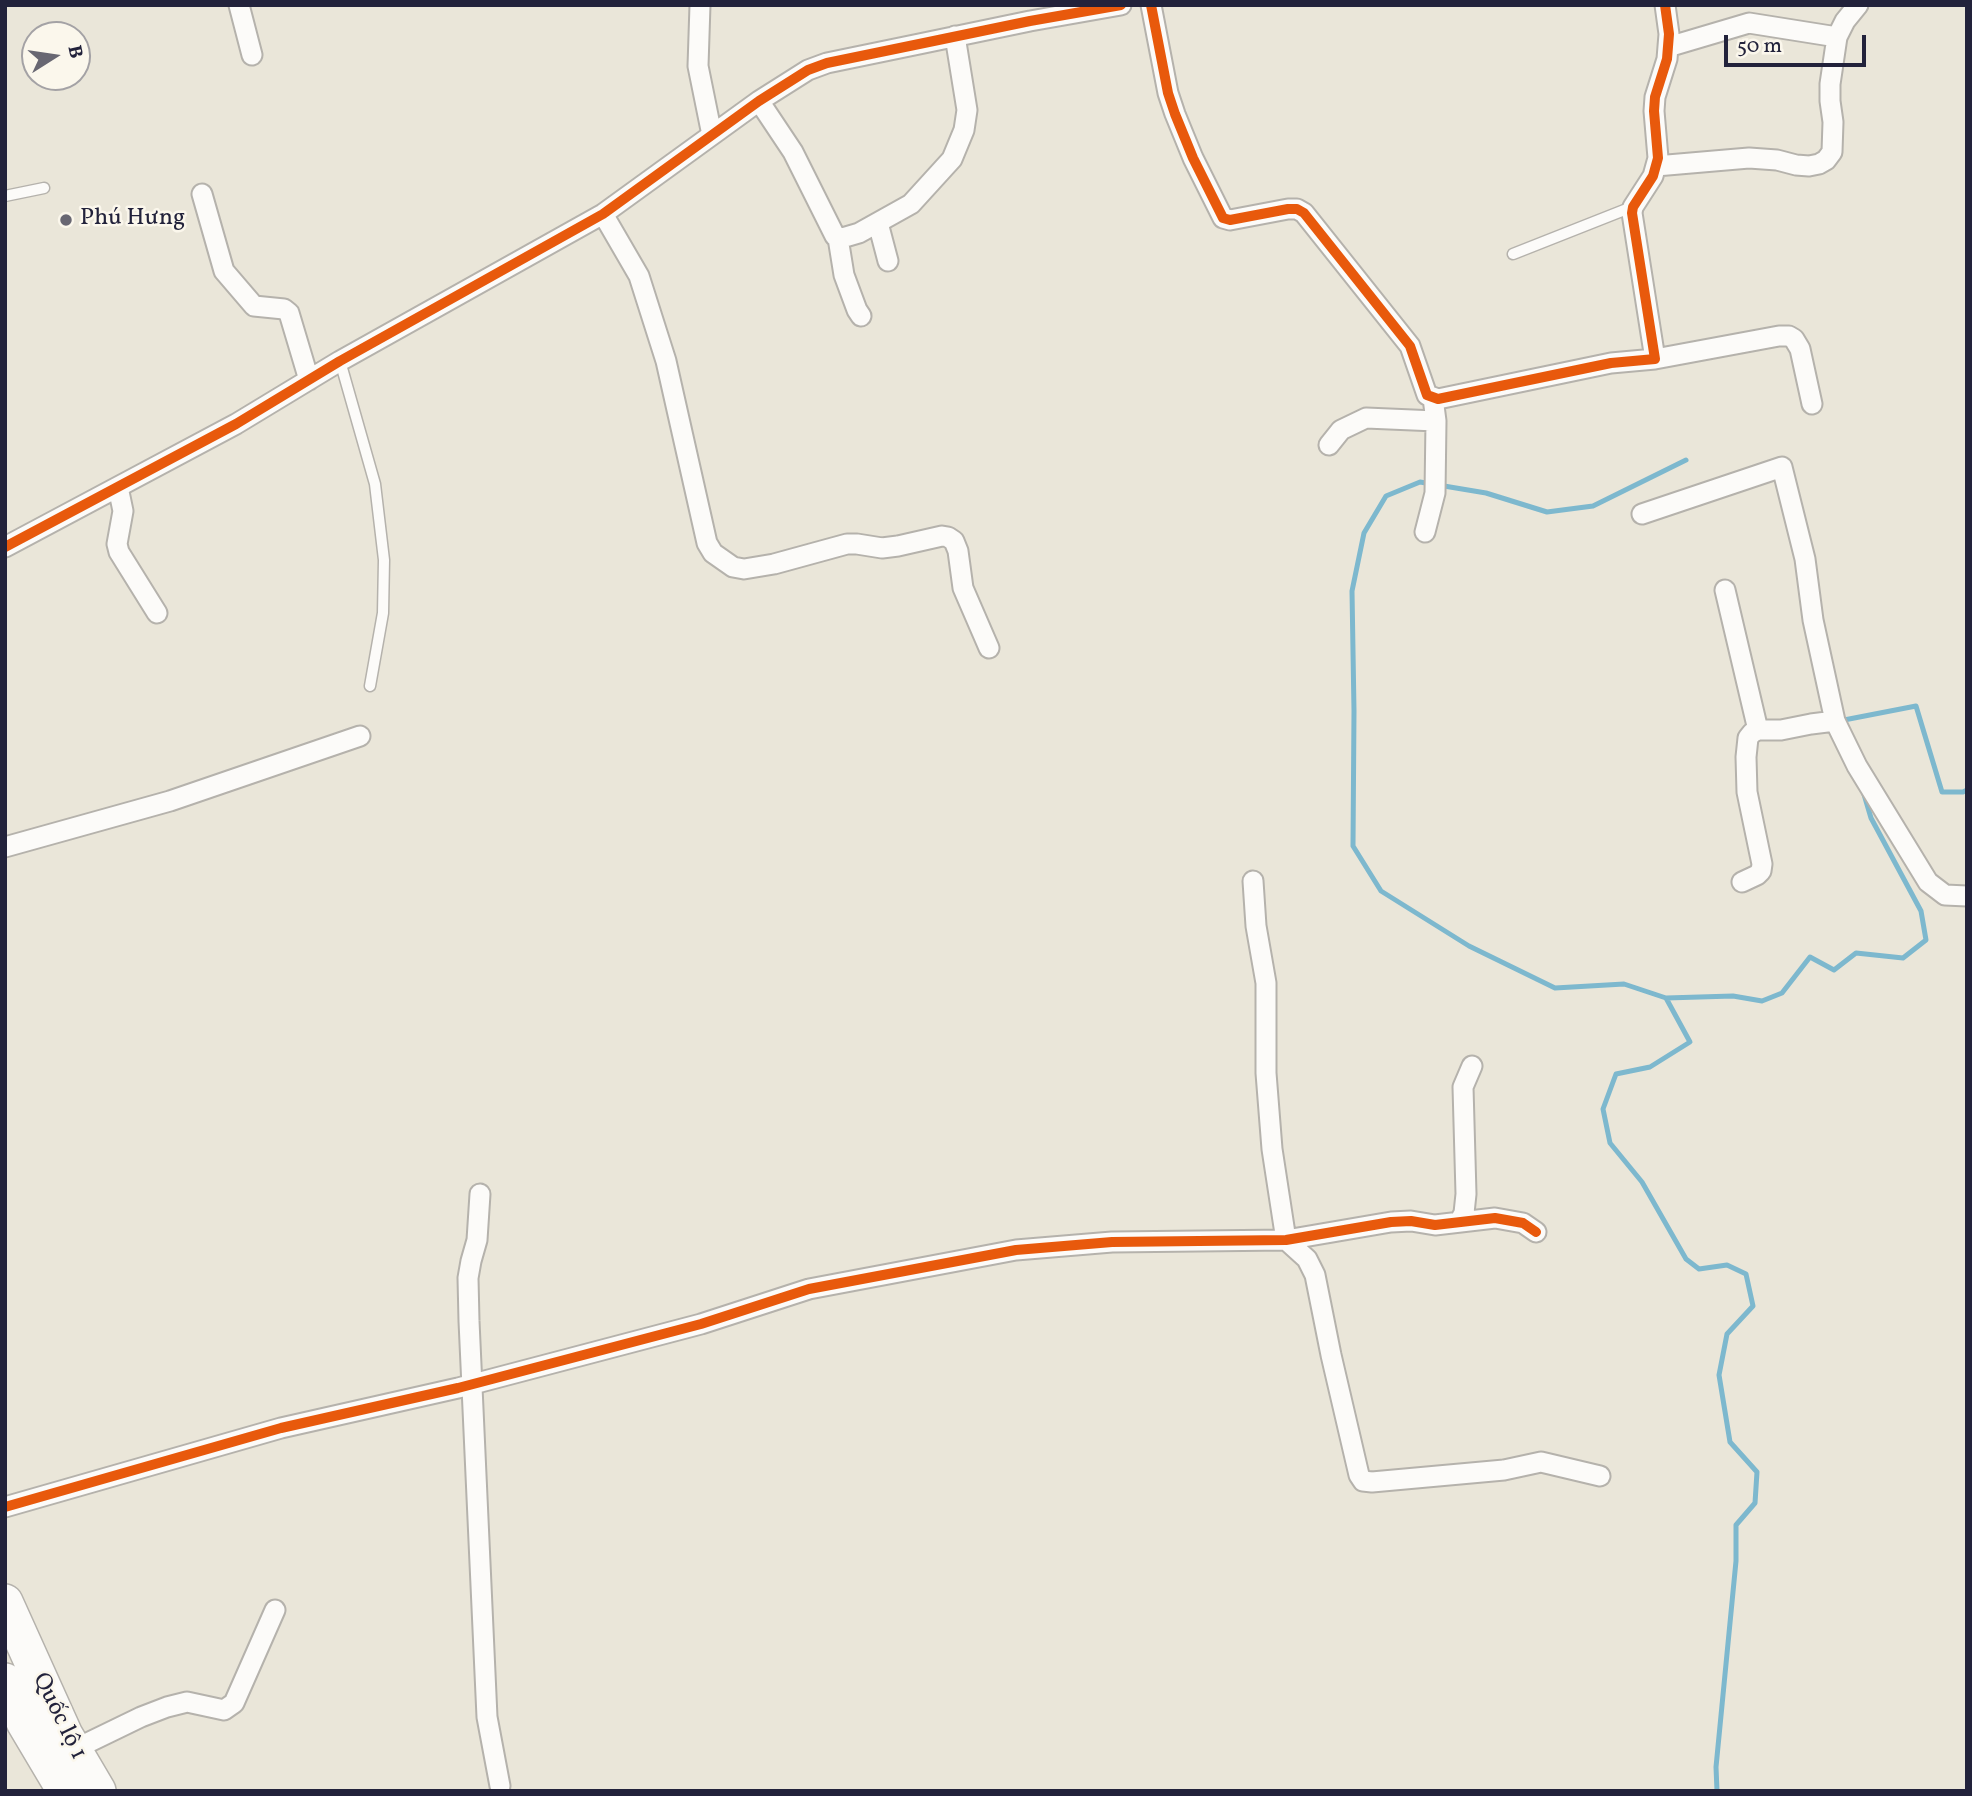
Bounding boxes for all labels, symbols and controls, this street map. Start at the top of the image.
north arrow [21,21,91,91]
scale bar [1727,21,1869,65]
text: 50 m [1737,32,1782,61]
text: B [61,43,89,61]
place label: Phú Hưng [80,206,185,234]
marker: Phú Hưng [58,212,74,228]
street label: Quốc lộ 1 [25,1669,91,1765]

